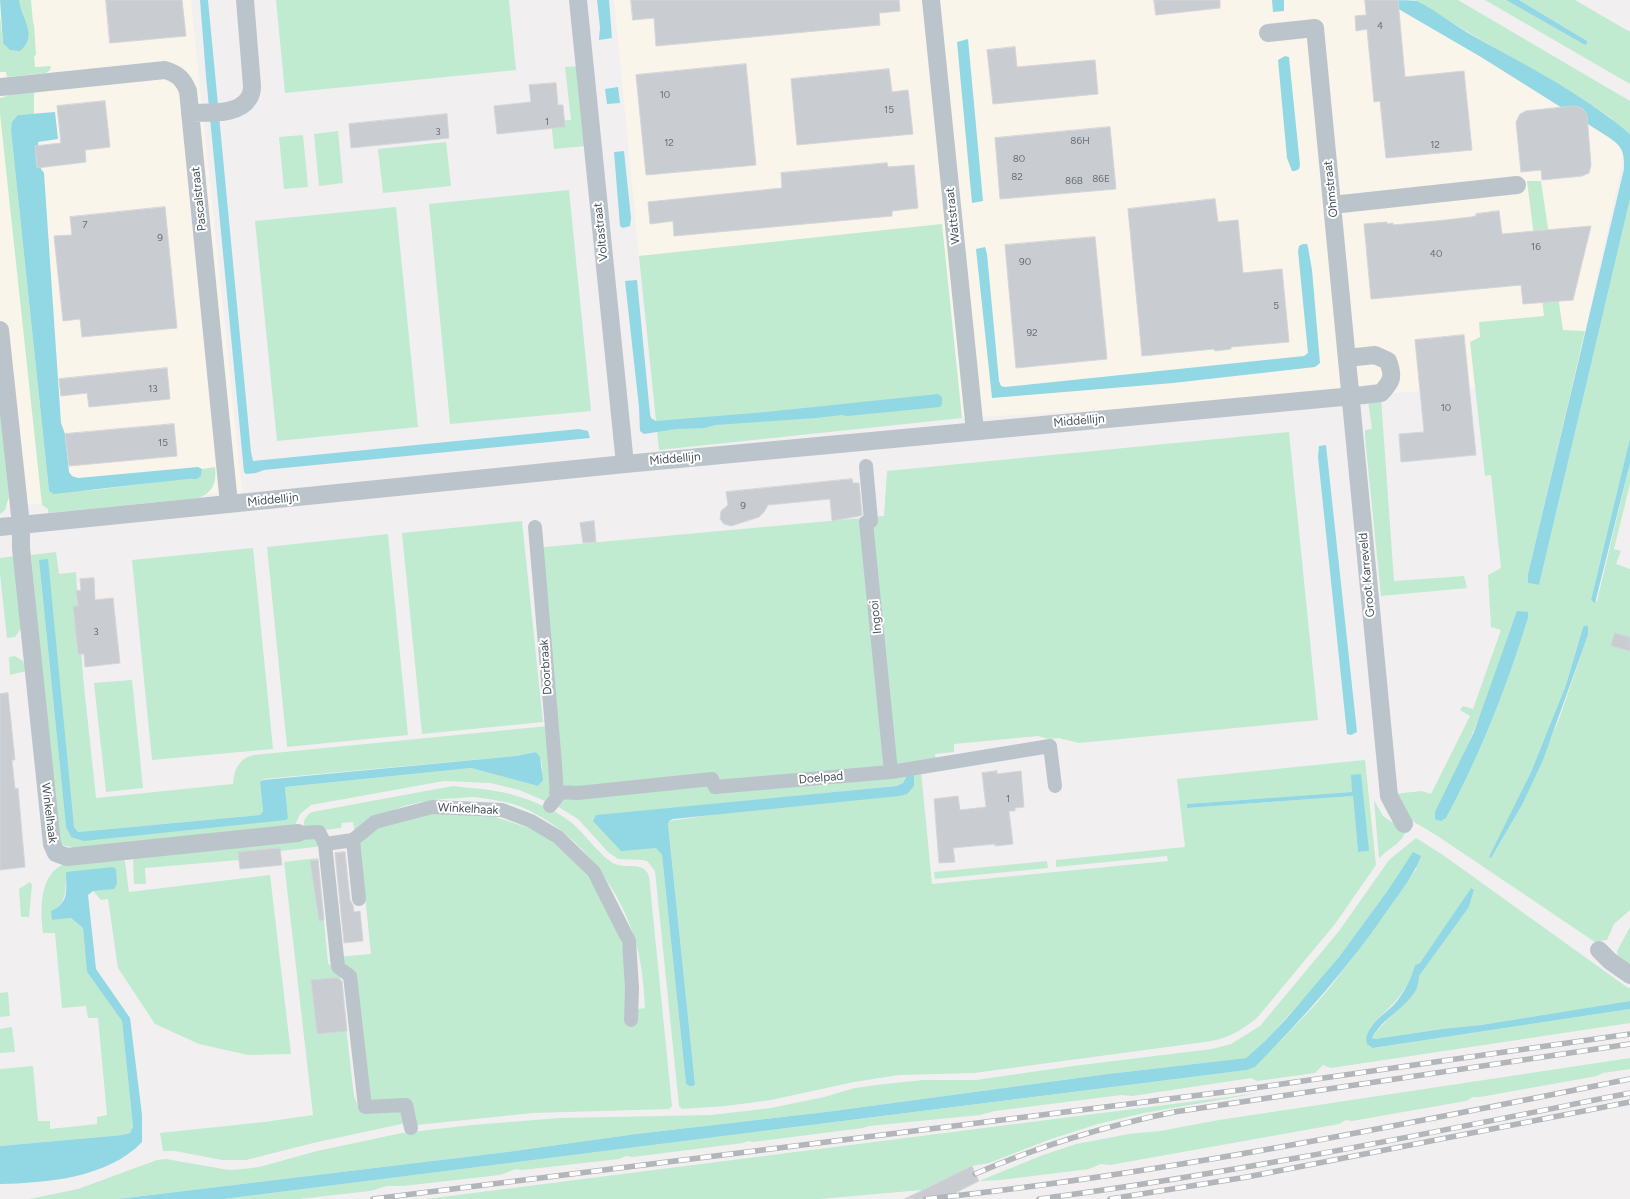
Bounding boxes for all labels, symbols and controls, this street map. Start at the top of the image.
house number: 4 [1377,20,1383,32]
house number: 10 [660,89,670,101]
house number: 15 [884,104,894,116]
house number: 1 [545,116,549,128]
house number: 3 [435,126,441,138]
house number: 86H [1070,135,1090,147]
house number: 12 [664,137,674,149]
house number: 12 [1430,139,1440,151]
house number: 80 [1013,153,1025,165]
street label: Ohmstraat [1321,160,1341,218]
street label: Pascalstraat [188,166,210,232]
house number: 82 [1011,171,1023,183]
house number: 86E [1092,173,1110,185]
house number: 86B [1065,175,1083,187]
street label: Wattstraat [943,187,963,245]
street label: Voltastraat [591,202,611,262]
house number: 7 [82,219,88,231]
house number: 9 [157,232,163,244]
house number: 16 [1531,241,1541,253]
house number: 40 [1430,248,1442,260]
house number: 90 [1019,256,1031,268]
house number: 5 [1273,300,1279,312]
house number: 92 [1026,327,1038,339]
house number: 13 [148,383,158,395]
house number: 10 [1441,402,1451,414]
street label: Middellijn [1053,412,1105,430]
house number: 15 [158,437,168,449]
street label: Middellijn [649,450,701,468]
street label: Middellijn [247,490,299,510]
house number: 9 [740,500,746,512]
street label: Groot Karreveld [1356,532,1378,618]
street label: Ingooi [867,599,885,635]
house number: 3 [93,626,99,638]
street label: Doorbraak [537,639,555,695]
street label: Doelpad [798,769,844,787]
street label: Winkelhaak [38,782,60,844]
house number: 1 [1006,793,1010,805]
street label: Winkelhaak [437,800,499,818]

